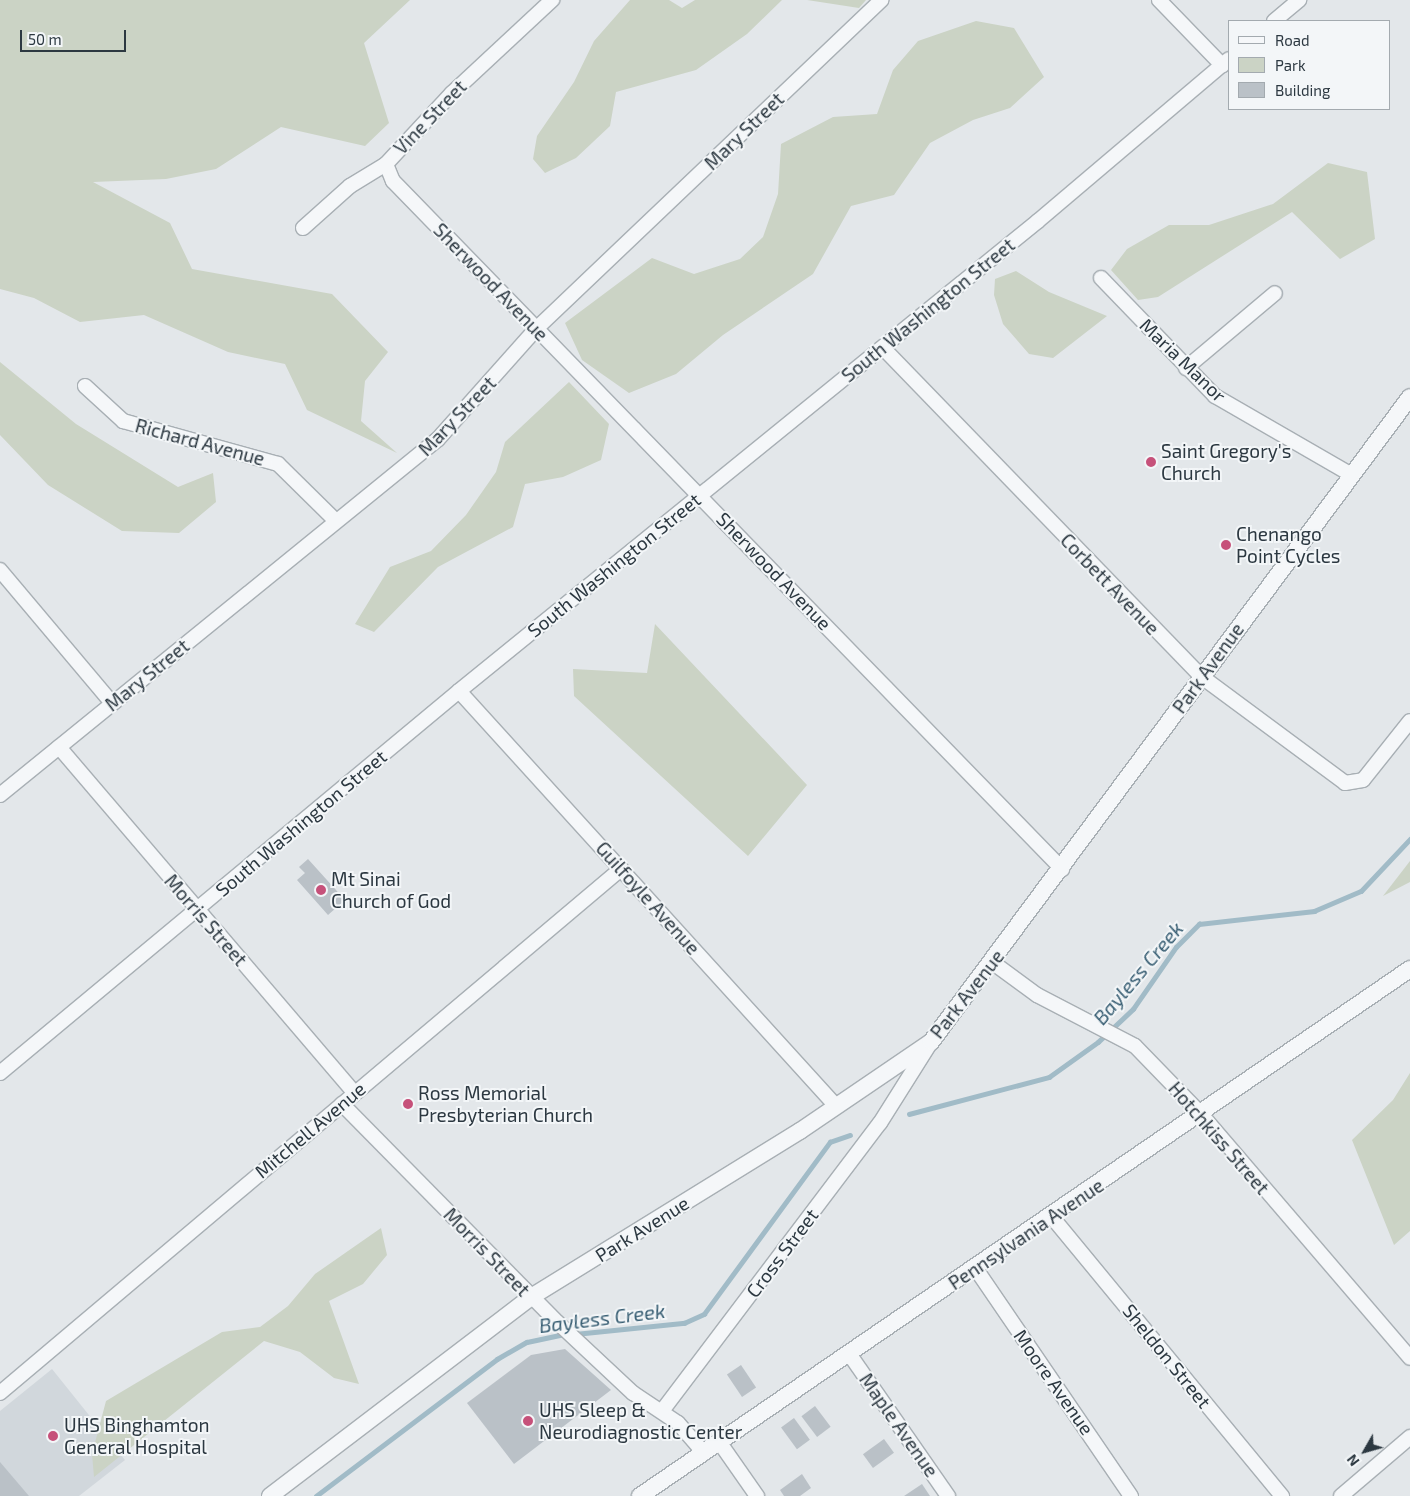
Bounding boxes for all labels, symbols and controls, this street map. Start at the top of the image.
scale bar [22,20,129,52]
legend [1228,20,1390,110]
text: 50 m [28,30,62,48]
text: Road [1275,31,1310,49]
text: Park [1275,56,1306,74]
street label: Vine Street [389,75,471,159]
text: Building [1275,81,1330,99]
street label: Mary Street [699,87,789,175]
street label: Sherwood Avenue [429,218,553,346]
street label: South Washington Street [837,233,1019,387]
street label: Maria Manor [1135,313,1231,407]
street label: Mary Street [413,371,501,461]
street label: Richard Avenue [133,414,267,470]
place label: Saint Gregory's Church [1161,440,1291,484]
marker: Saint Gregory's Church [1145,456,1157,468]
street label: South Washington Street [523,488,705,642]
street label: Sherwood Avenue [712,507,836,635]
place label: Chenango Point Cycles [1236,523,1340,567]
street label: Corbett Avenue [1056,528,1164,640]
marker: Chenango Point Cycles [1220,539,1232,551]
street label: Park Avenue [1167,618,1249,718]
street label: Mary Street [100,634,194,716]
street label: South Washington Street [211,745,391,901]
street label: Guilfoyle Avenue [591,837,705,959]
place label: Mt Sinai Church of God [331,868,451,912]
street label: Morris Street [160,869,252,971]
marker: Mt Sinai Church of God [315,884,327,896]
water label: Bayless Creek [1088,917,1188,1029]
street label: Park Avenue [925,945,1009,1043]
street label: Mitchell Avenue [250,1077,370,1183]
street label: Hotchkiss Street [1164,1077,1274,1199]
place label: Ross Memorial Presbyterian Church [418,1082,593,1126]
marker: Ross Memorial Presbyterian Church [402,1098,414,1110]
street label: Pennsylvania Avenue [944,1173,1108,1295]
street label: Park Avenue [591,1191,693,1267]
street label: Morris Street [439,1203,535,1301]
street label: Cross Street [741,1204,823,1302]
water label: Bayless Creek [538,1298,666,1338]
street label: Sheldon Street [1118,1299,1216,1413]
street label: Moore Avenue [1009,1325,1099,1439]
street label: Maple Avenue [855,1369,943,1481]
place label: UHS Sleep & Neurodiagnostic Center [539,1399,742,1443]
place label: UHS Binghamton General Hospital [64,1414,210,1458]
marker: UHS Sleep & Neurodiagnostic Center [521,1414,535,1428]
north arrow [1340,1426,1390,1476]
marker: UHS Binghamton General Hospital [46,1429,60,1443]
text: N [1343,1451,1363,1470]

